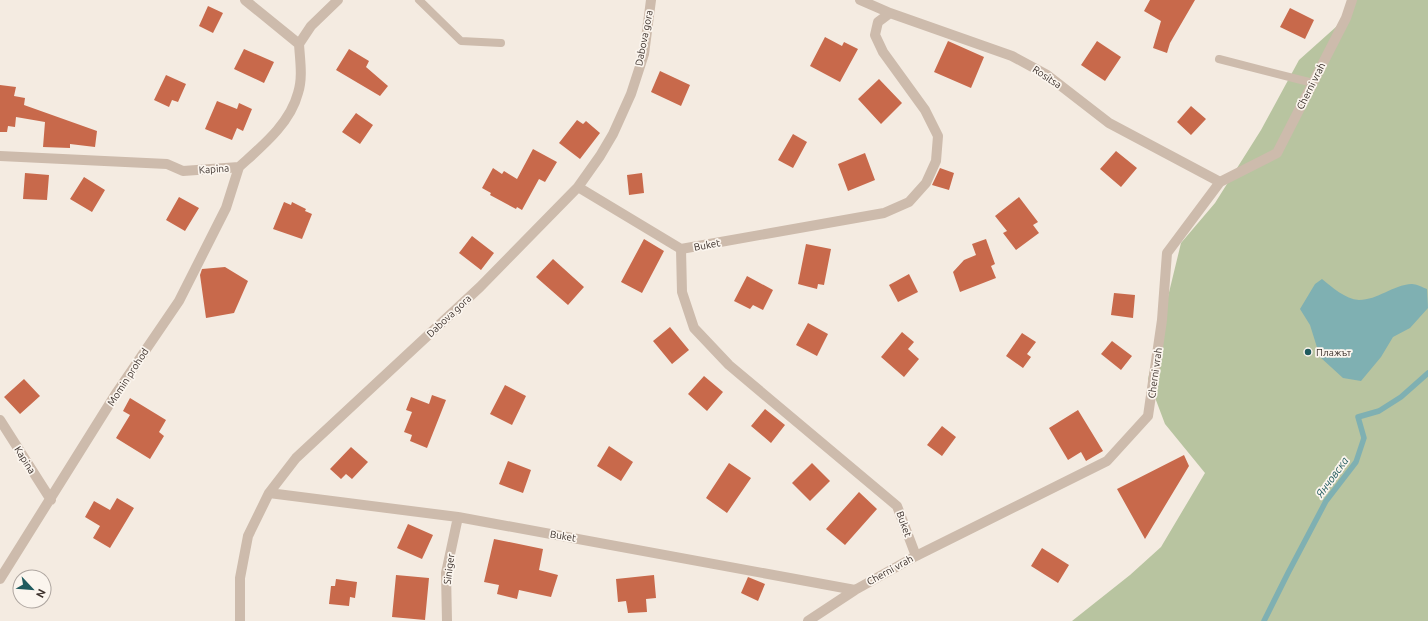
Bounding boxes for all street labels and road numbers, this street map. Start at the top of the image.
street label: Dabova gora [633,9,655,67]
street label: Cherni vrah [1295,61,1327,111]
street label: Rositsa [1031,63,1063,91]
street label: Kapina [198,162,230,176]
street label: Buket [693,237,721,253]
street label: Dabova gora [425,293,473,339]
street label: Momin prohod [105,346,151,408]
street label: Cherni vrah [1146,347,1164,399]
street label: Kapina [12,444,38,476]
street label: Buket [894,510,914,538]
street label: Buket [549,528,577,544]
street label: Siniger [442,553,456,585]
street label: Cherni vrah [865,553,915,587]

